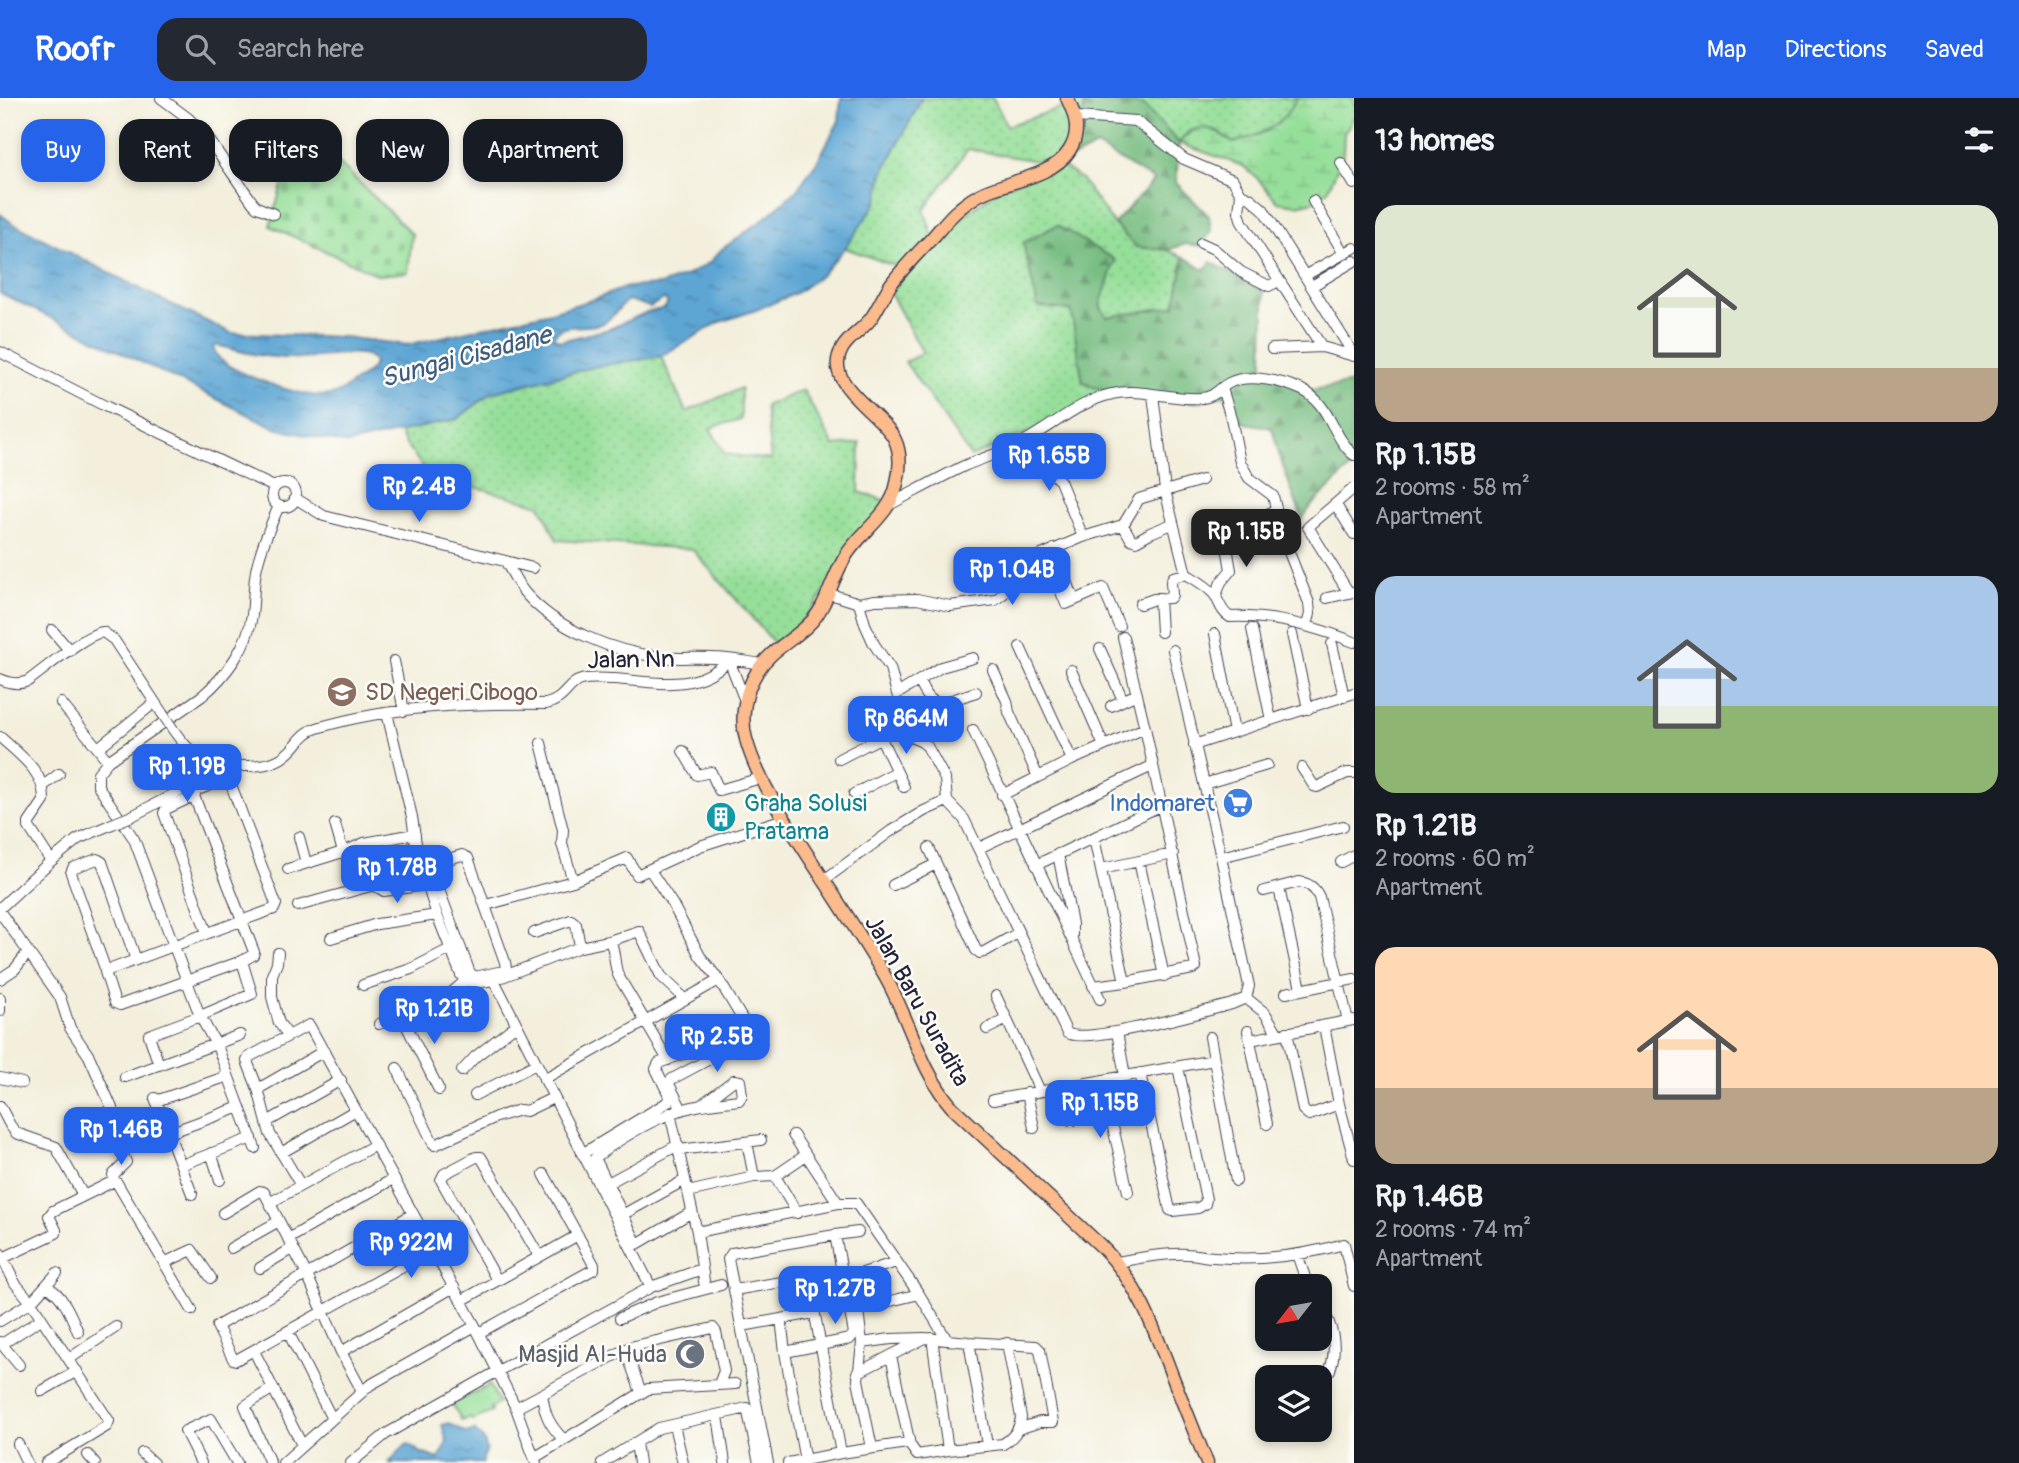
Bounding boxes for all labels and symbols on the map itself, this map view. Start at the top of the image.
water label: Sungai Cisadane [378,318,556,395]
pin: Rp 1.65B [977,434,1121,493]
pin: Rp 2.4B [354,464,484,524]
pin: Rp 1.15B [1174,510,1318,569]
pin: Rp 1.04B [940,547,1084,607]
street label: Jalan Nn [587,645,675,675]
school or university icon: SD Negeri Cibogo [325,675,359,709]
place label: SD Negeri Cibogo [365,678,538,707]
pin: Rp 864M [841,696,971,756]
pin: Rp 1.19B [115,744,259,804]
supermarket icon: Indomaret [1221,786,1255,820]
place label: Graha Solusi Pratama [744,789,867,846]
place label: Indomaret [1109,789,1215,818]
building icon: Graha Solusi Pratama [704,800,738,834]
pin: Rp 1.78B [325,846,469,905]
street label: Jalan Baru Suradita [858,911,976,1091]
pin: Rp 1.21B [362,986,506,1046]
pin: Rp 2.5B [652,1014,782,1074]
pin: Rp 1.15B [1028,1080,1172,1140]
pin: Rp 1.46B [49,1108,193,1167]
pin: Rp 922M [346,1220,476,1280]
pin: Rp 1.27B [763,1266,907,1326]
north arrow [1255,1274,1332,1351]
mosque icon: Masjid AI-Huda [673,1337,707,1371]
place label: Masjid AI-Huda [518,1340,667,1369]

